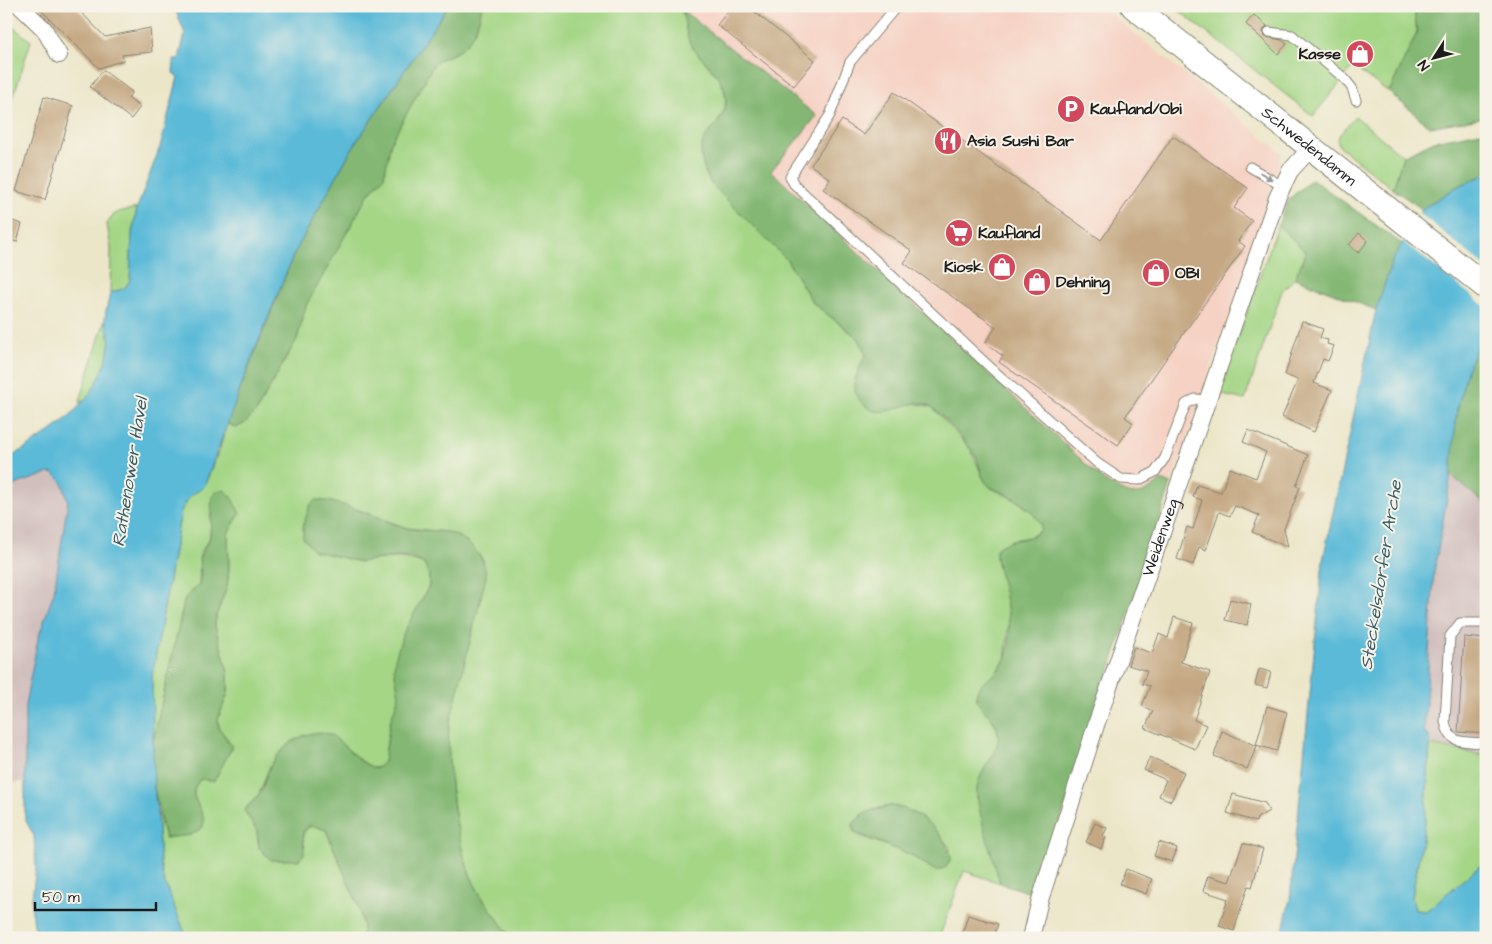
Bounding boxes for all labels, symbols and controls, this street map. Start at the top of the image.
north arrow [1410,32,1460,82]
shop icon: Kasse [1345,39,1375,69]
place label: Kasse [1298,43,1341,65]
text: N [1413,55,1435,74]
parking icon: Kaufland/Obi [1056,94,1086,124]
place label: Kaufland/Obi [1090,98,1182,120]
street label: Schwedendamm [1257,101,1362,191]
restaurant icon: Asia Sushi Bar [933,126,963,156]
place label: Asia Sushi Bar [967,130,1074,152]
one-way arrow [1260,172,1273,181]
supermarket icon: Kaufland [944,218,974,248]
place label: Kaufland [978,222,1041,244]
shop icon: Kiosk [987,252,1017,282]
place label: Kiosk [944,256,983,278]
shop icon: OBI [1141,258,1171,288]
place label: OBI [1175,262,1200,284]
shop icon: Dehning [1022,267,1052,297]
place label: Dehning [1056,271,1110,295]
water label: Rathenower Havel [106,394,154,548]
water label: Steckelsdorfer Arche [1354,477,1408,671]
street label: Weidenweg [1137,496,1185,579]
scale bar [35,879,156,911]
text: 50 m [42,887,80,908]

